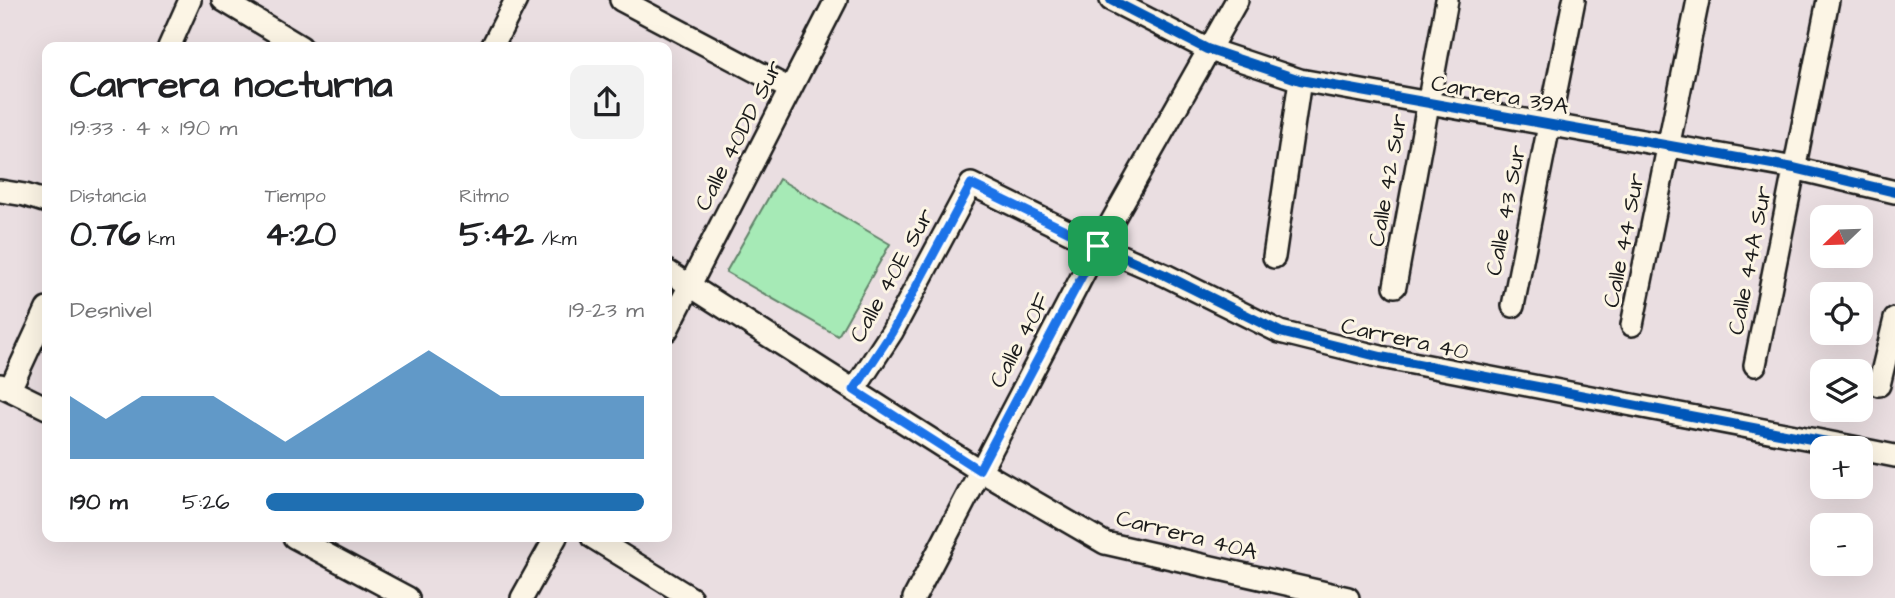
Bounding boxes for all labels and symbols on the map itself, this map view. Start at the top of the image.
street label: Calle 40DD Sur [687,54,791,216]
street label: Carrera 39A [1429,67,1571,123]
street label: Calle 42 Sur [1361,111,1415,249]
street label: Calle 43 Sur [1478,142,1534,278]
street label: Calle 44 Sur [1595,170,1653,310]
street label: Calle 44A Sur [1720,183,1780,337]
street label: Calle 40E Sur [842,202,942,348]
north arrow [1810,205,1872,268]
pin [1068,216,1128,276]
street label: Calle 40F [982,287,1058,393]
street label: Carrera 40 [1338,310,1471,368]
street label: Carrera 40A [1113,502,1261,568]

